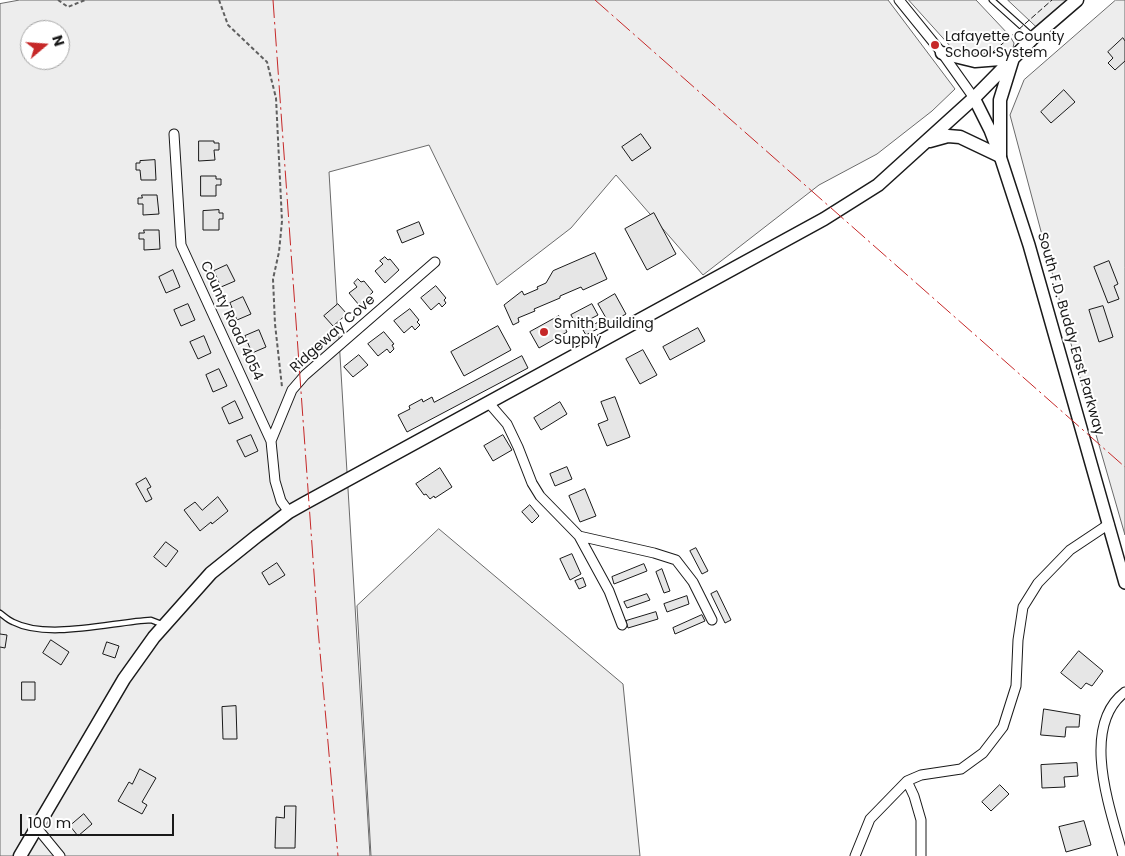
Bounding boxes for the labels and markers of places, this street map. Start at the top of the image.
place label: Lafayette County School System [945,29,1064,62]
marker: Lafayette County School System [929,39,941,51]
place label: Smith Building Supply [554,316,654,348]
marker: Smith Building Supply [538,326,550,338]

